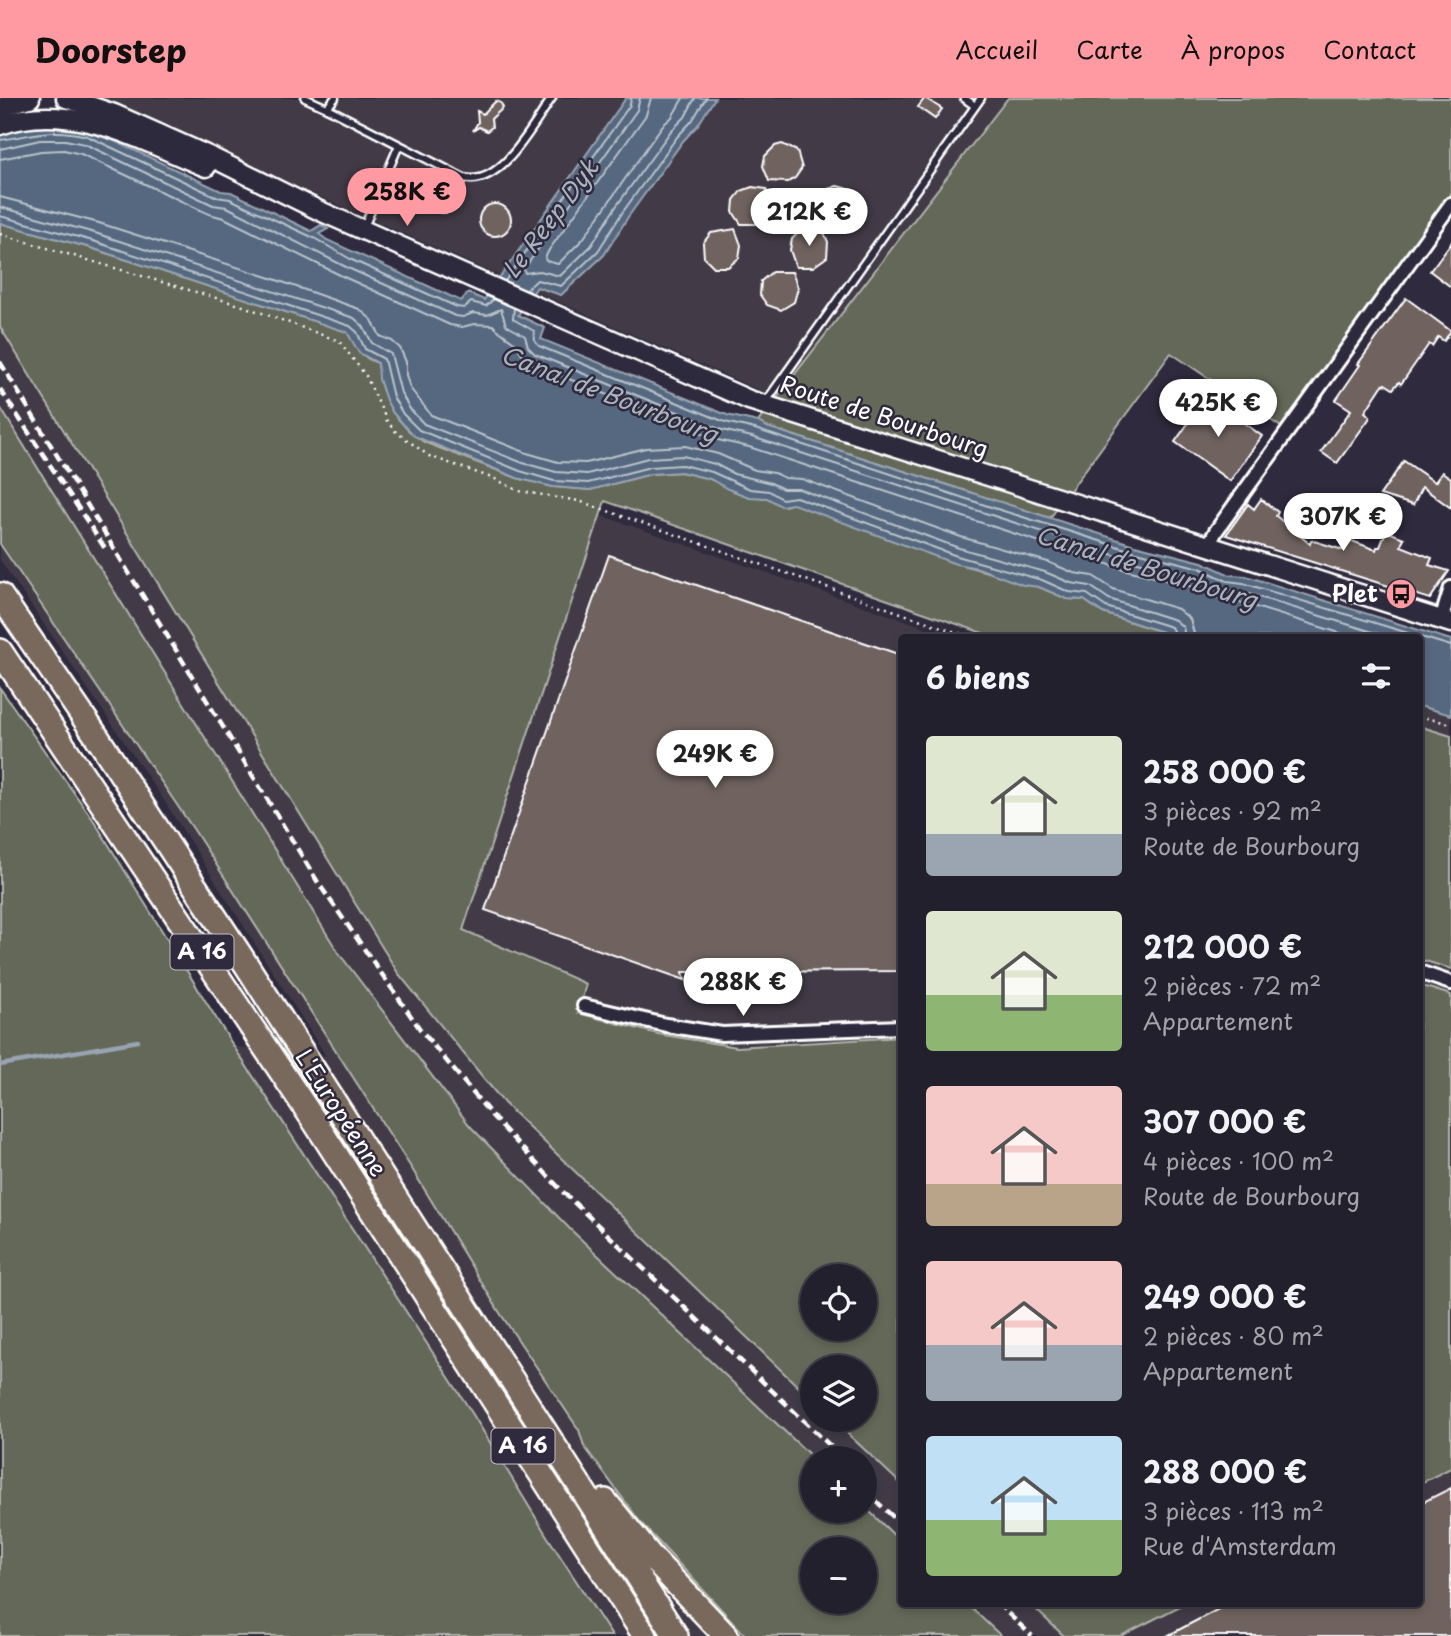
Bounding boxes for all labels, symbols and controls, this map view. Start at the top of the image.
text: Doorstep [35,24,187,74]
text: Accueil [955,31,1038,67]
text: Carte [1076,31,1143,67]
text: À propos [1181,31,1285,67]
text: Contact [1323,31,1416,67]
water label: Le Reep Dyk [492,150,607,285]
pin: 258K € [350,169,464,228]
text: 258K € [363,173,451,208]
pin: 212K € [752,188,866,248]
text: 212K € [767,193,851,228]
water label: Canal de Bourbourg [496,335,725,452]
street label: Route de Bourbourg [776,365,993,466]
pin: 425K € [1161,380,1275,439]
text: 425K € [1175,384,1261,419]
pin: 307K € [1286,494,1400,553]
text: 307K € [1300,498,1386,533]
water label: Canal de Bourbourg [1032,515,1264,617]
place label: Plet [1332,575,1378,610]
bus stop icon: Plet [1384,577,1418,611]
text: 6 biens [926,654,1030,699]
icon: filters [1357,657,1395,695]
pin: 249K € [658,730,772,790]
text: 249K € [672,735,758,770]
text: 258 000 € [1143,748,1306,793]
icon: home [982,764,1066,848]
text: 3 pièces · 92 m² [1143,793,1322,828]
text: Route de Bourbourg [1143,828,1360,863]
text: 212 000 € [1143,923,1302,968]
road number: A 16 [170,934,234,970]
icon: home [982,939,1066,1023]
pin: 288K € [686,958,800,1018]
text: 288K € [699,963,787,998]
text: 2 pièces · 72 m² [1143,968,1321,1003]
text: Appartement [1143,1003,1293,1038]
street label: L'Européenne [288,1041,397,1183]
text: 307 000 € [1143,1098,1307,1143]
icon: home [982,1114,1066,1198]
text: 4 pièces · 100 m² [1143,1143,1334,1178]
text: Route de Bourbourg [1143,1178,1360,1213]
map controls [800,1264,877,1614]
button: locate [800,1264,877,1341]
text: 249 000 € [1143,1273,1307,1318]
icon: home [982,1289,1066,1373]
text: 2 pièces · 80 m² [1143,1318,1324,1353]
text: Appartement [1143,1353,1293,1388]
button: layers [800,1355,877,1432]
road number: A 16 [491,1428,554,1464]
button: + [800,1446,877,1523]
text: 288 000 € [1143,1448,1307,1493]
icon: home [982,1464,1066,1548]
text: 3 pièces · 113 m² [1143,1493,1324,1528]
text: Rue d'Amsterdam [1143,1528,1337,1563]
button: − [800,1537,877,1614]

